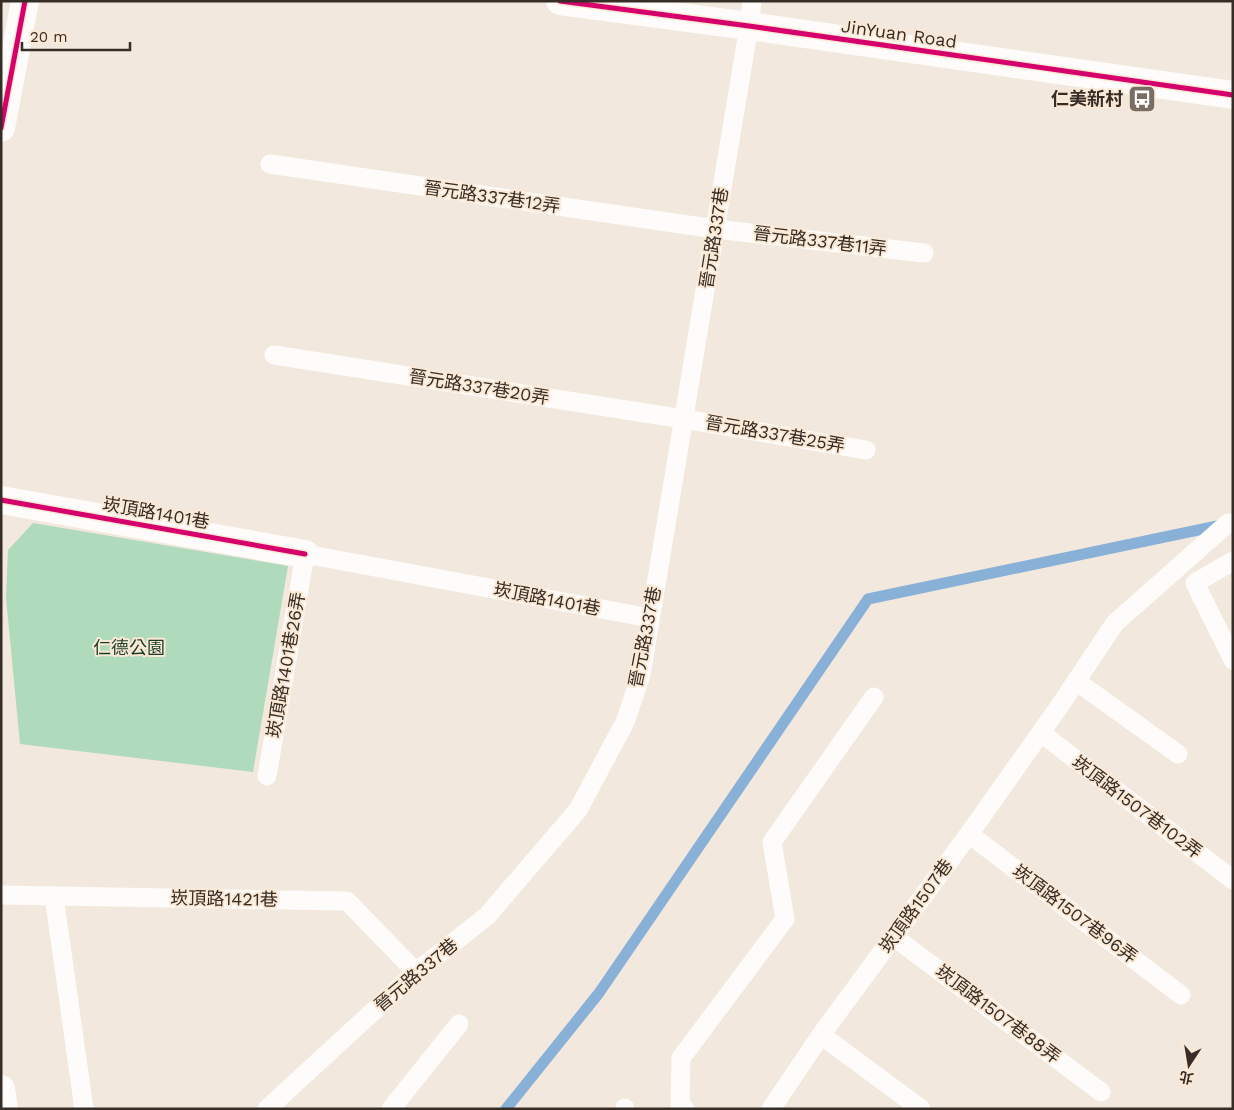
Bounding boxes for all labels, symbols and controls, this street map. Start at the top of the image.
street label: JinYuan Road [840,15,958,52]
scale bar [22,20,130,52]
text: 20 m [30,28,68,46]
bus stop icon: 仁美新村 [1127,84,1157,114]
place label: 仁美新村 [1051,88,1123,109]
street label: 晉元路337巷12弄 [422,177,562,216]
street label: 晉元路337巷 [695,186,732,290]
street label: 晉元路337巷11弄 [752,222,888,259]
street label: 晉元路337巷20弄 [407,365,551,408]
street label: 晉元路337巷25弄 [704,411,847,456]
street label: 崁頂路1401巷 [101,493,211,532]
street label: 崁頂路1401巷 [492,578,602,619]
street label: 晉元路337巷 [624,585,665,689]
street label: 崁頂路1401巷26弄 [262,590,309,739]
park label: 仁德公園 [93,637,165,658]
street label: 崁頂路1507巷102弄 [1068,751,1206,862]
street label: 崁頂路1507巷 [875,855,957,957]
street label: 崁頂路1507巷96弄 [1009,860,1142,967]
street label: 崁頂路1421巷 [170,887,278,910]
street label: 晉元路337巷 [370,934,462,1016]
street label: 崁頂路1507巷88弄 [932,960,1065,1067]
north arrow [1164,1040,1214,1090]
text: 北 [1178,1068,1195,1087]

